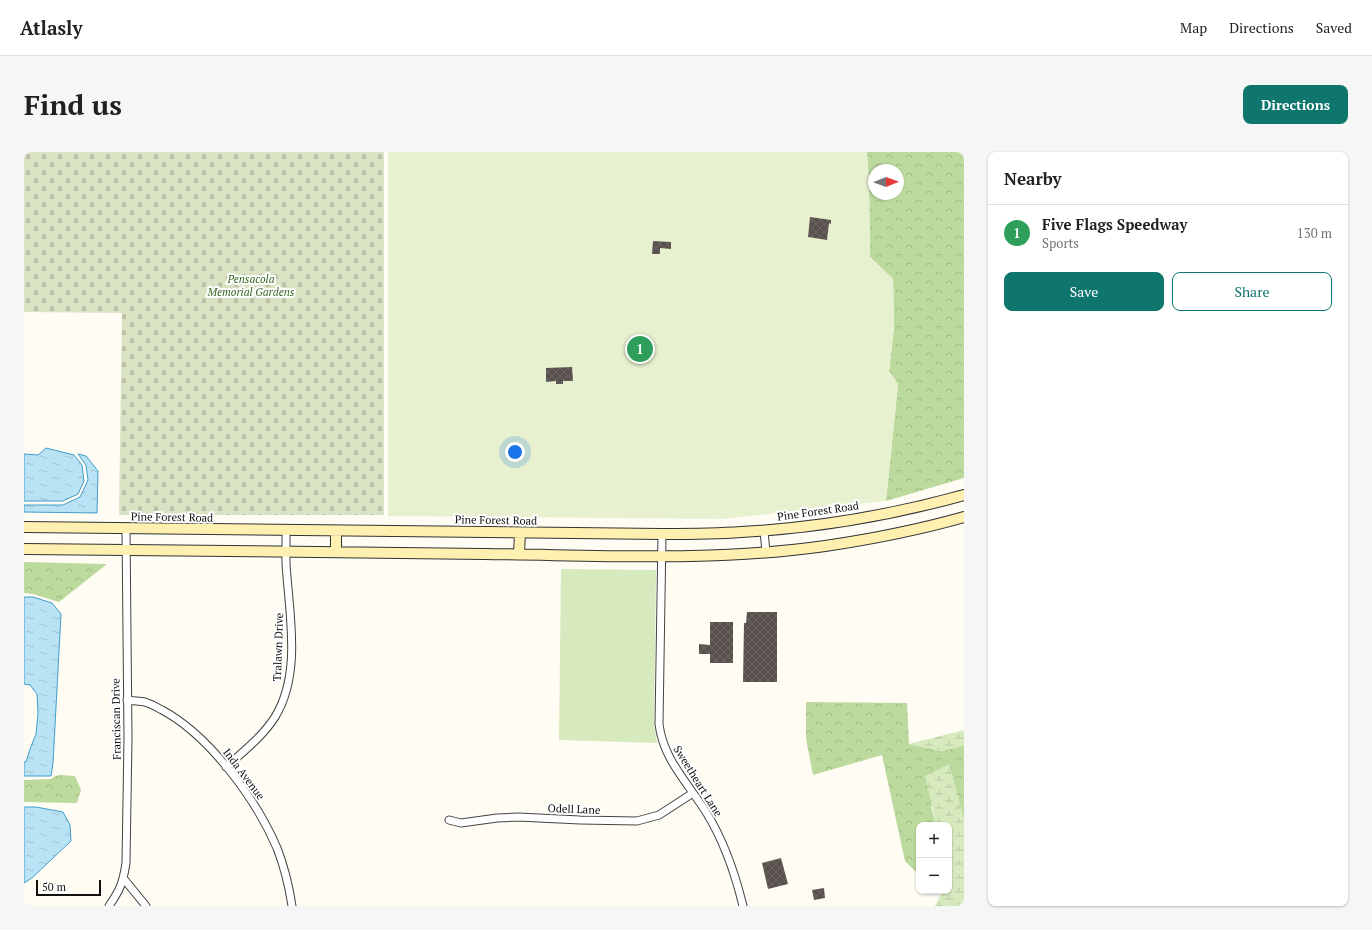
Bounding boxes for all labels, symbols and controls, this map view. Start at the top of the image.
text: Atlasly [20,15,82,40]
text: Map [1180,18,1207,37]
text: Directions [1229,18,1294,37]
text: Saved [1316,18,1352,37]
button: Directions [1243,85,1348,124]
text: Find us [24,86,122,123]
north arrow [868,164,904,200]
text: Nearby [1004,167,1062,190]
text: Five Flags Speedway [1042,214,1187,234]
text: 1 [1013,224,1021,242]
text: 130 m [1297,224,1332,242]
text: Sports [1042,234,1079,252]
park label: Pensacola Memorial Gardens [207,272,295,299]
button: Save [1004,272,1164,311]
button: Share [1172,272,1332,311]
pin: 1 [627,334,653,364]
your location [505,442,525,462]
street label: Pine Forest Road [776,498,860,524]
street label: Pine Forest Road [131,509,213,525]
street label: Pine Forest Road [455,512,537,528]
street label: Tralawn Drive [270,612,286,682]
street label: Franciscan Drive [108,678,124,760]
street label: Sweetheart Lane [671,743,726,819]
street label: Inda Avenue [220,746,268,803]
street label: Odell Lane [547,801,601,817]
map controls [916,822,952,894]
button: + [916,822,952,858]
button: − [916,858,952,894]
scale bar [36,878,101,897]
text: 50 m [42,880,66,894]

